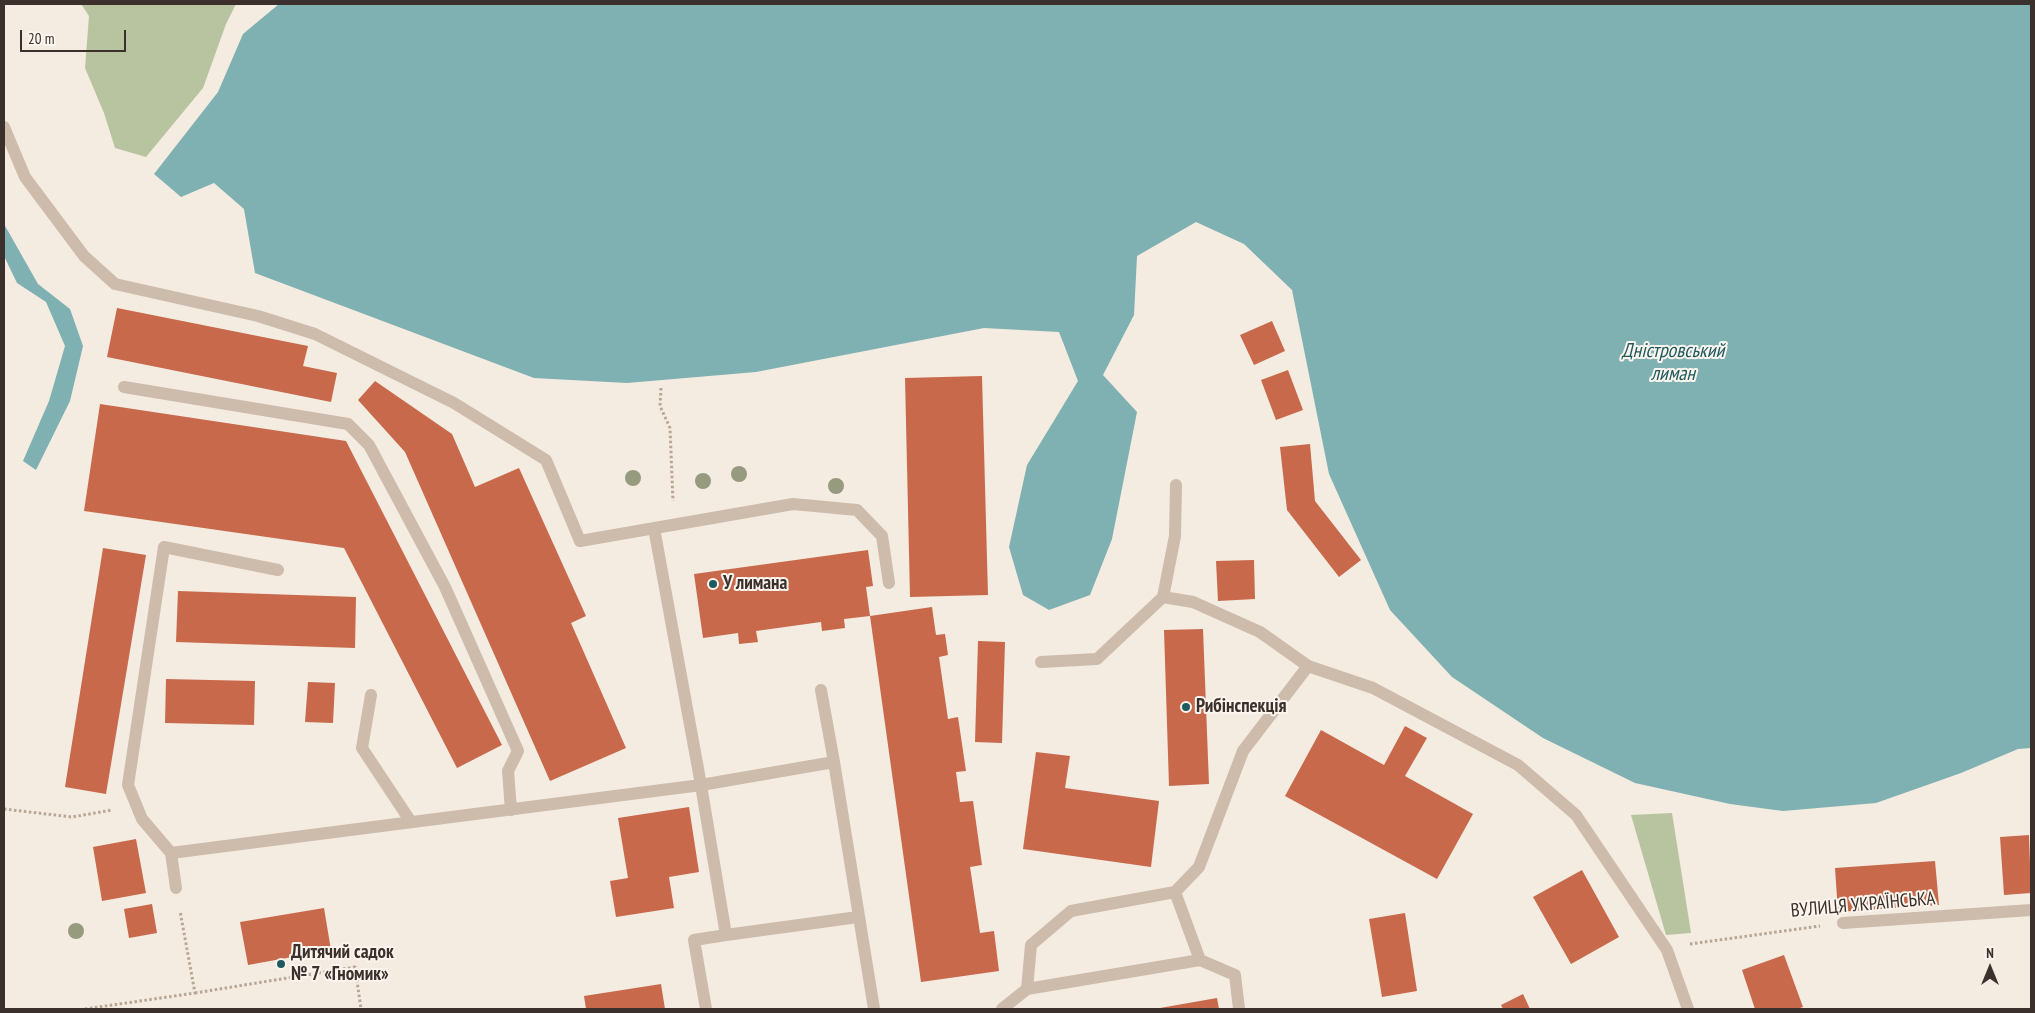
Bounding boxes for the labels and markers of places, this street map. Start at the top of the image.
place label: У лимана [723,573,787,595]
marker: У лимана [707,578,719,590]
place label: Рибінспекція [1196,696,1286,718]
marker: Рибінспекція [1180,701,1192,713]
place label: Дитячий садок № 7 «Гномик» [291,942,394,986]
marker: Дитячий садок № 7 «Гномик» [275,958,287,970]

